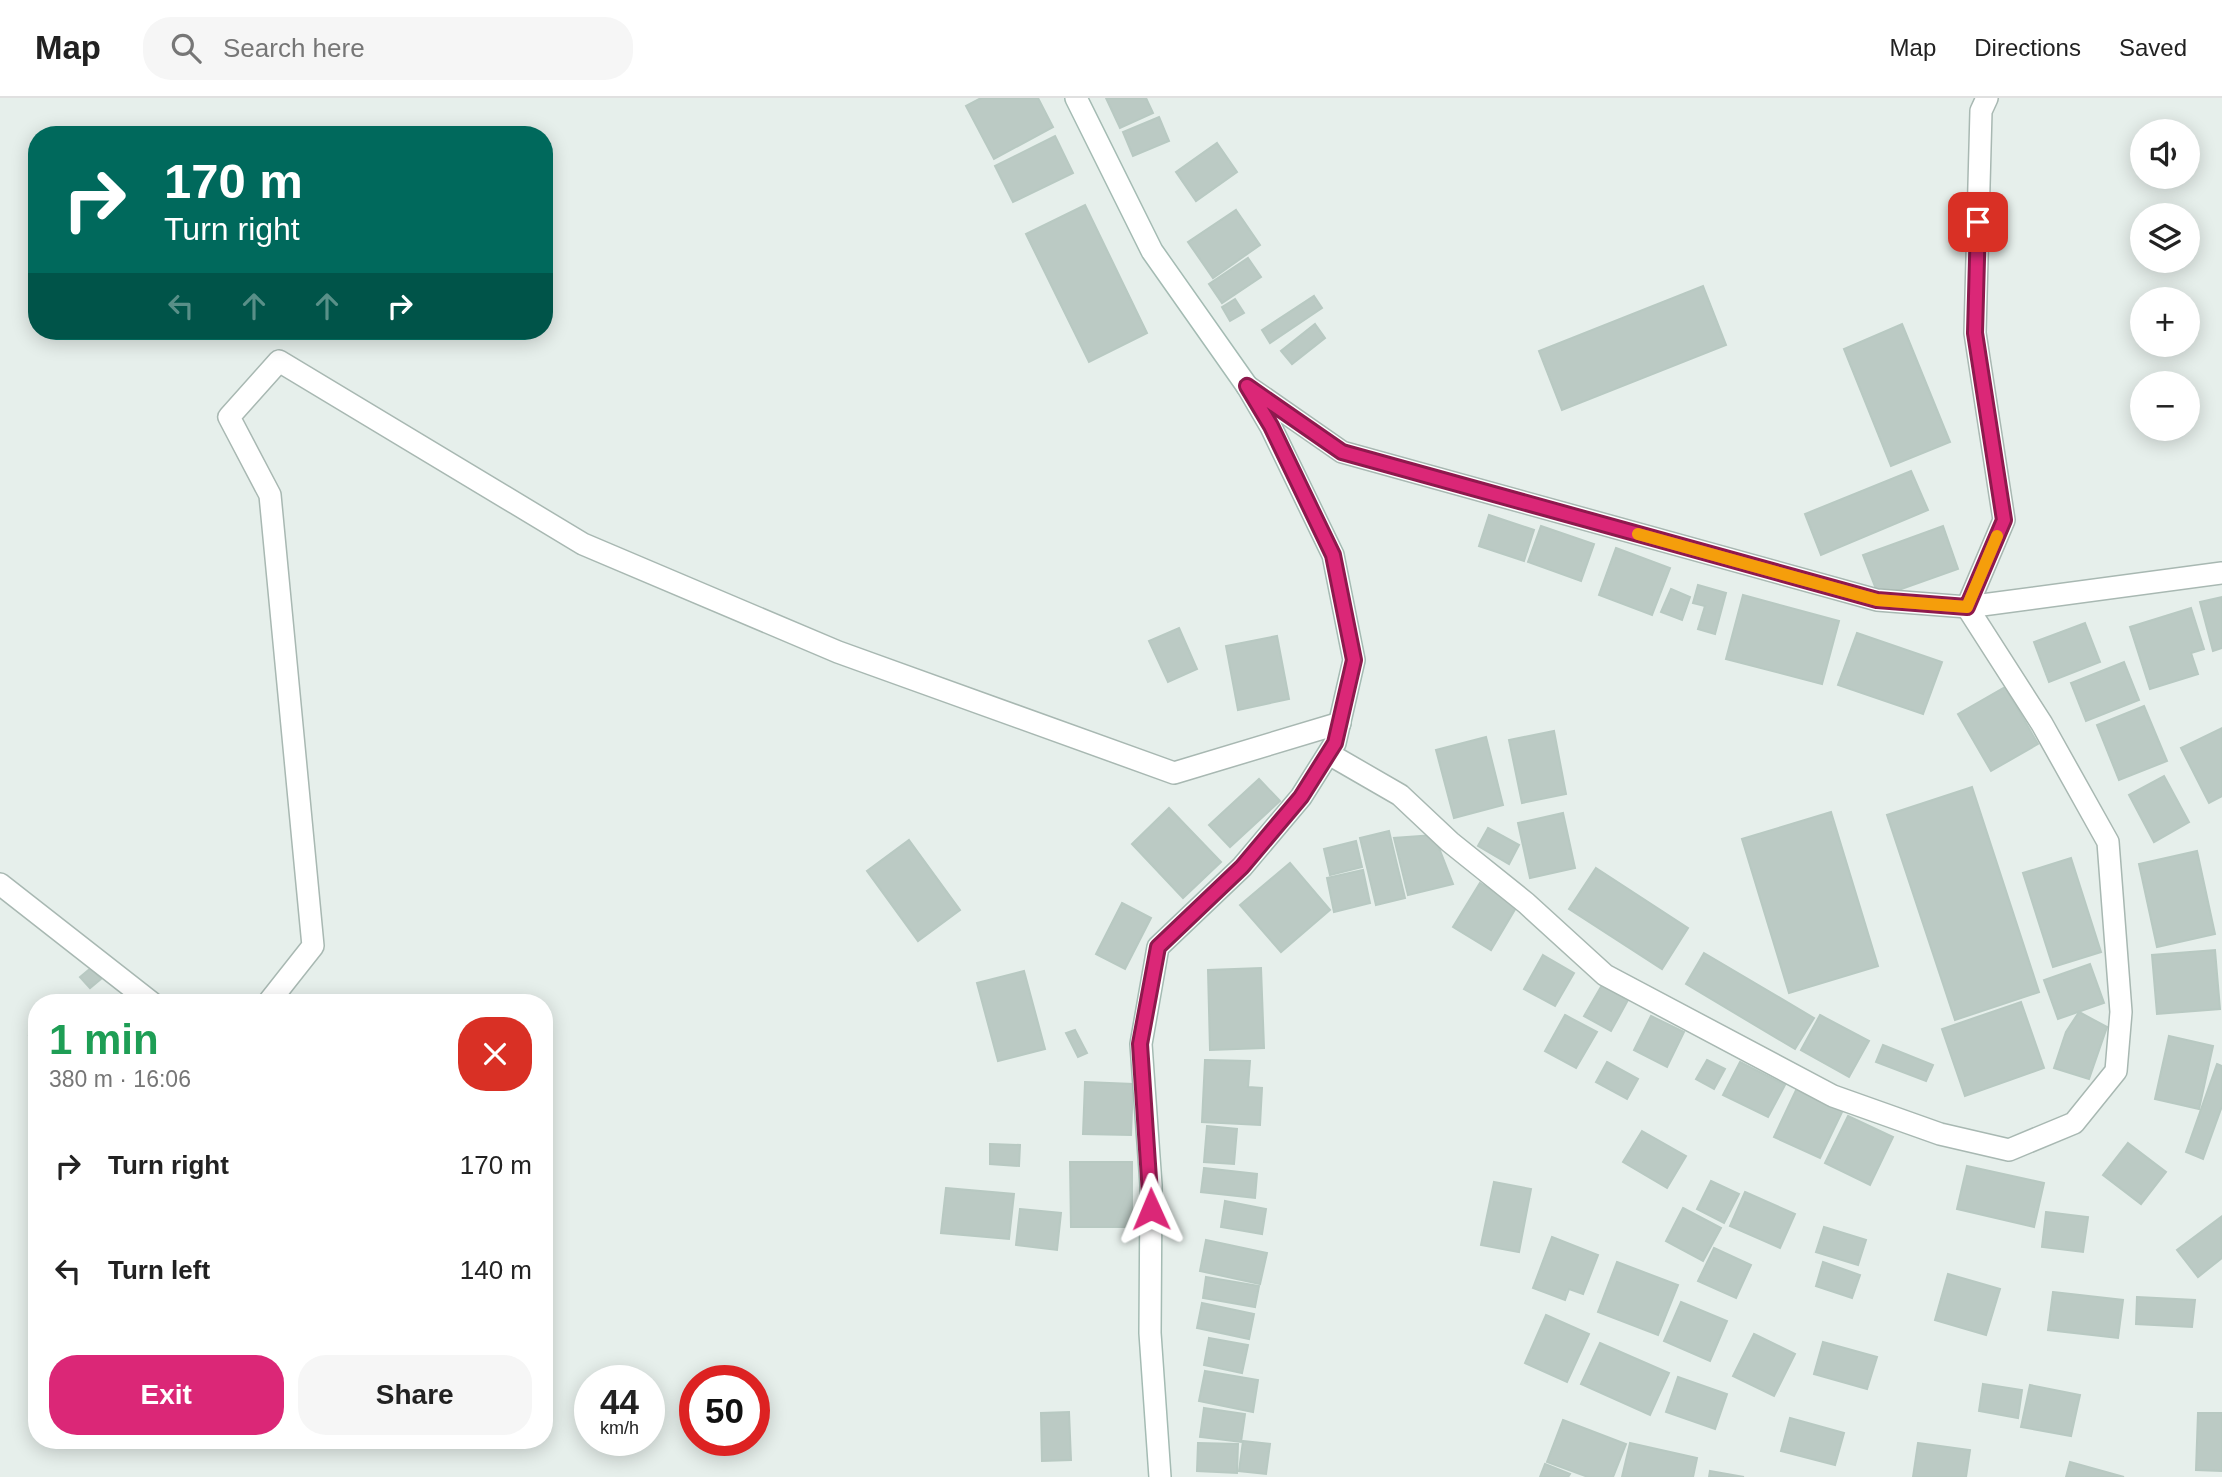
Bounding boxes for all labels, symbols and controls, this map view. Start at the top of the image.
search box [143,17,633,80]
text: Map [35,29,101,66]
icon: search [167,29,205,67]
text: Search here [223,33,365,63]
text: Map [1890,34,1936,61]
text: Directions [1974,34,2081,61]
text: Saved [2119,34,2187,61]
map controls [2130,119,2200,441]
button: sound [2130,119,2200,189]
icon: right [49,154,140,245]
text: 170 m [164,154,303,208]
pin [1948,192,2008,252]
icon: arrive [1959,203,1997,241]
button: layers [2130,203,2200,273]
text: Turn right [164,211,300,247]
icon: left [162,287,200,325]
icon: ahead [235,287,273,325]
icon: ahead [308,287,346,325]
icon: right [381,287,419,325]
button: + [2130,287,2200,357]
button: − [2130,371,2200,441]
text: 1 min [49,1016,159,1063]
button: close [458,1017,532,1091]
text: 380 m · 16:06 [49,1066,191,1092]
icon: right [49,1147,87,1185]
text: Turn right [108,1150,229,1180]
text: 170 m [460,1150,532,1180]
position arrow [1114,1172,1188,1246]
icon: left [49,1252,87,1290]
text: Turn left [108,1255,210,1285]
text: 140 m [460,1255,532,1285]
button: Exit [49,1355,284,1435]
button: Share [298,1355,532,1435]
speed limit sign: 50 [679,1365,770,1456]
text: 44 [600,1382,639,1421]
text: km/h [600,1418,639,1438]

